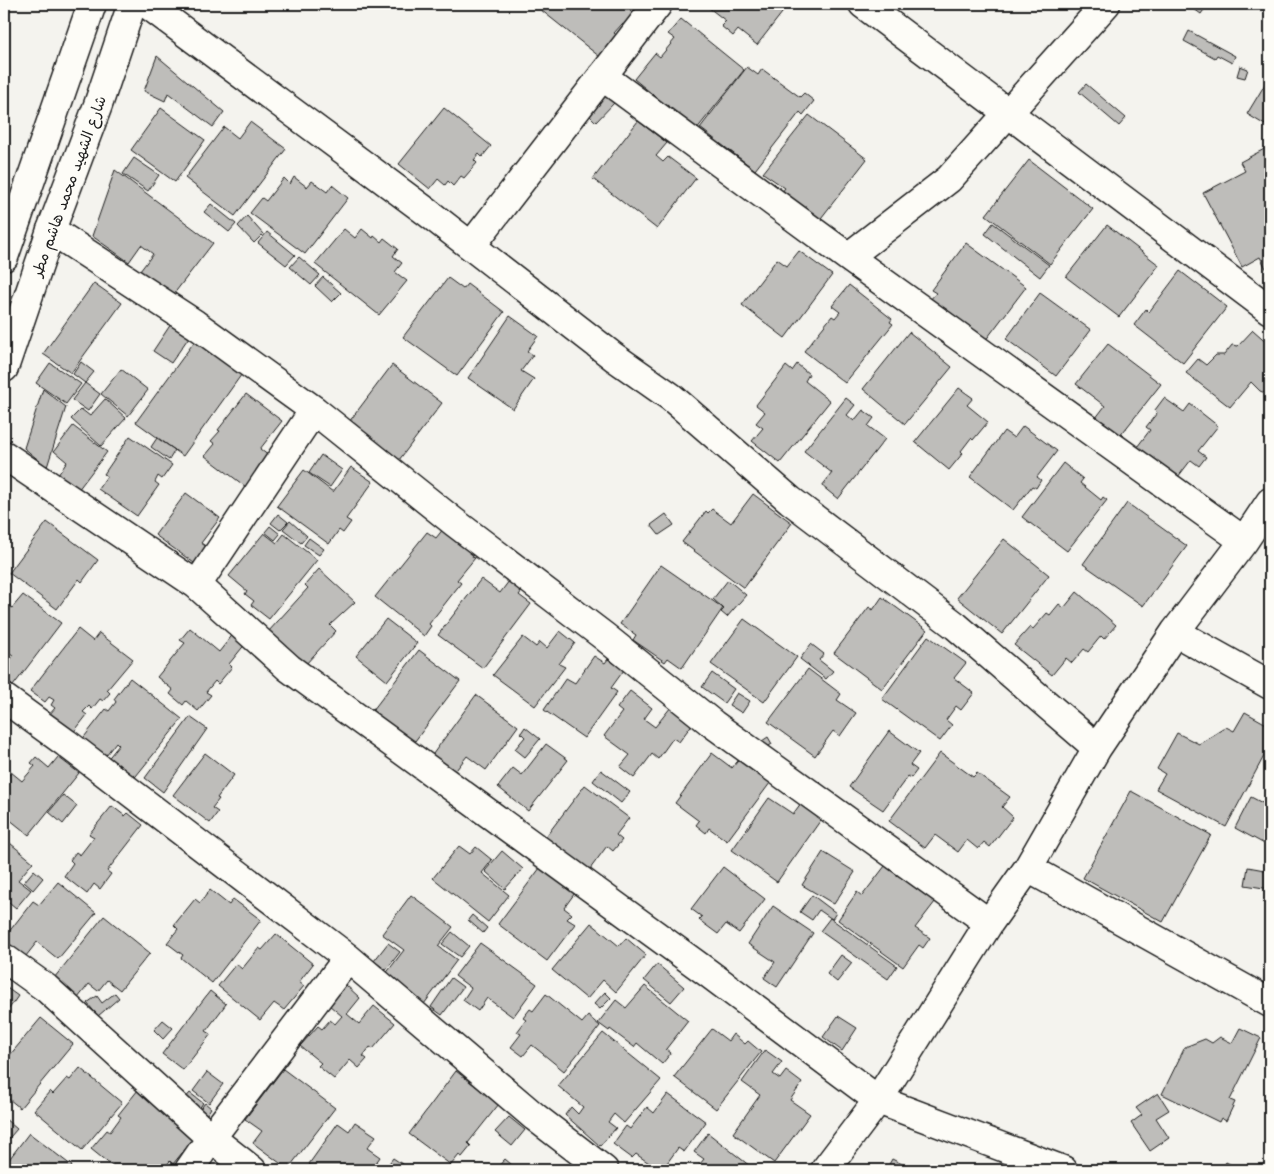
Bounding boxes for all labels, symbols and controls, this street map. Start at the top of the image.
street label: شارع الشهيد محمد هاشم مطر [27,93,113,282]

